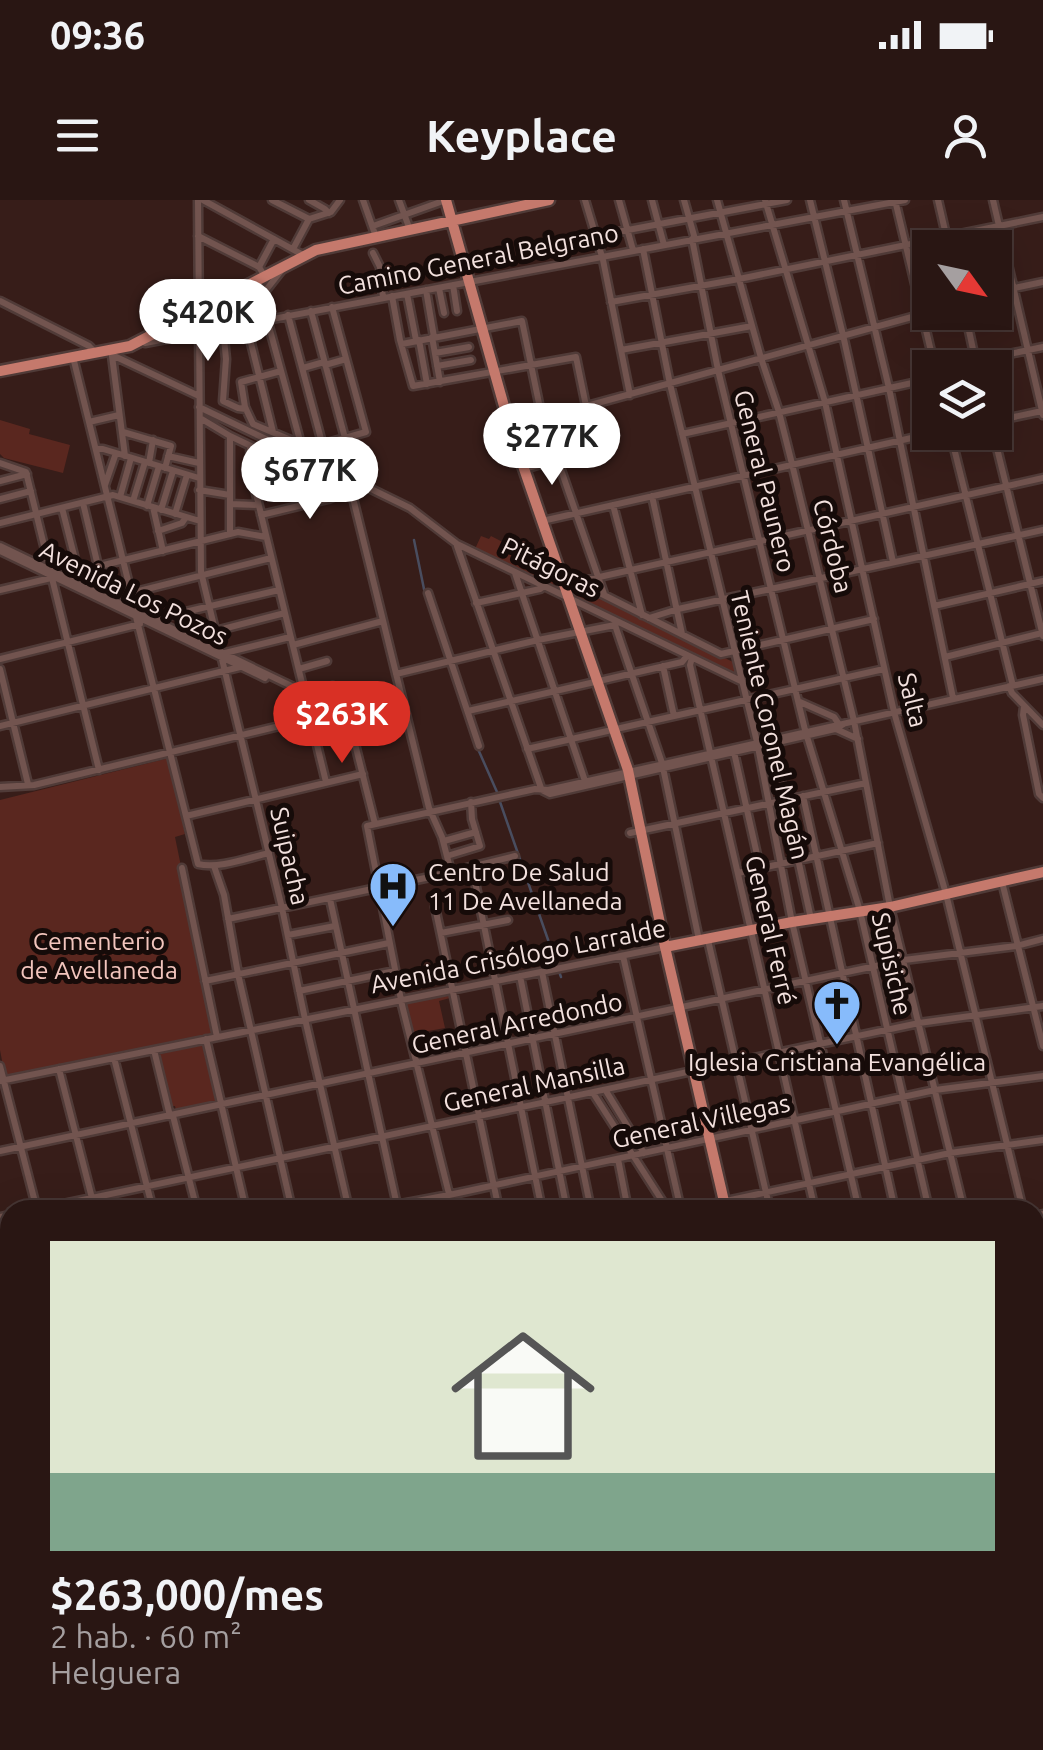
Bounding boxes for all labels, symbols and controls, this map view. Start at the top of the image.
text: 09:36 [50,14,145,56]
icon: menu [50,108,105,163]
icon: person [938,108,993,163]
text: Keyplace [426,110,617,161]
street label: Camino General Belgrano [335,218,621,300]
north arrow [912,230,1012,330]
map controls [912,230,1012,450]
pin: $420K [138,279,278,364]
text: $420K [161,293,255,329]
button: layers [912,350,1012,450]
street label: General Paunero [729,387,801,575]
pin: $277K [482,403,622,488]
text: $277K [505,417,599,453]
pin: $677K [240,437,380,522]
text: $677K [263,451,357,487]
street label: Córdoba [808,496,858,596]
street label: Pitágoras [497,531,605,603]
street label: Avenida Los Pozos [36,535,232,651]
street label: Teniente Coronel Magán [725,588,815,862]
street label: Salta [893,670,933,730]
pin: $263K [272,681,412,766]
text: $263K [295,695,389,731]
street label: Suipacha [265,804,315,908]
street label: General Ferré [740,852,802,1008]
place label: Centro De Salud 11 De Avellaneda [428,858,623,915]
hospital icon: Centro De Salud 11 De Avellaneda [367,860,419,928]
street label: Supisiche [867,910,917,1018]
street label: Avenida Crisólogo Larralde [368,914,668,998]
park label: Cementerio de Avellaneda [20,927,178,984]
church icon: Iglesia Cristiana Evangélica [811,978,863,1046]
street label: General Arredondo [409,987,625,1059]
place label: Iglesia Cristiana Evangélica [688,1048,986,1076]
street label: General Mansilla [441,1051,627,1117]
street label: General Villegas [610,1089,792,1153]
icon: home [433,1306,613,1486]
text: $263,000/mes [50,1571,324,1618]
text: 2 hab. · 60 m² [50,1618,242,1654]
text: Helguera [50,1654,181,1690]

